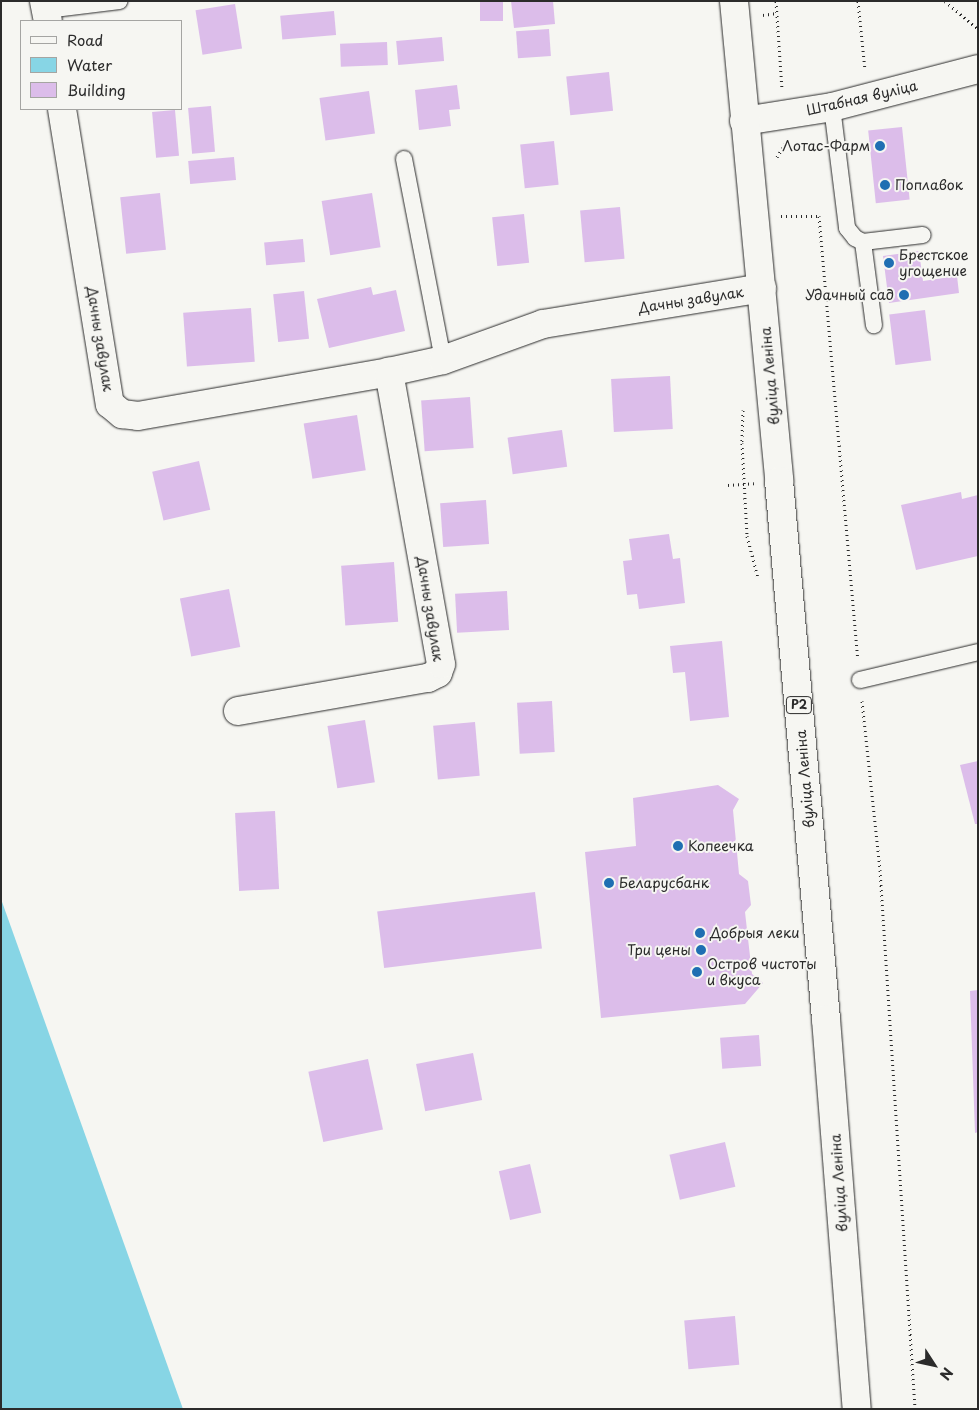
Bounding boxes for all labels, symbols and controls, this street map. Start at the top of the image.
legend [20,20,182,110]
text: Road [67,28,103,51]
text: Water [67,53,112,76]
street label: Штабная вуліца [805,77,919,119]
text: Building [67,78,126,101]
place label: Лотас-Фарм [782,138,870,154]
marker: Лотас-Фарм [874,140,886,152]
place label: Поплавок [895,177,963,193]
marker: Поплавок [879,179,891,191]
place label: Брестское угощение [899,247,969,280]
marker: Брестское угощение [883,257,895,269]
street label: Дачны завулак [637,283,745,317]
street label: Дачны завулак [83,285,117,393]
place label: Удачный сад [804,287,894,303]
marker: Удачный сад [898,289,910,301]
street label: вуліца Леніна [757,326,783,426]
street label: Дачны завулак [413,555,447,663]
road number: Р2 [785,696,813,714]
street label: вуліца Леніна [792,729,818,829]
place label: Копеечка [688,838,754,854]
marker: Копеечка [672,840,684,852]
place label: Беларусбанк [619,875,709,891]
marker: Беларусбанк [603,877,615,889]
place label: Добрыя леки [710,925,799,941]
marker: Добрыя леки [694,927,706,939]
place label: Три цены [626,942,691,958]
marker: Три цены [695,944,707,956]
place label: Остров чистоты и вкуса [707,956,817,989]
marker: Остров чистоты и вкуса [691,966,703,978]
street label: вуліца Леніна [827,1133,851,1233]
north arrow [909,1340,959,1390]
text: N [935,1363,958,1384]

